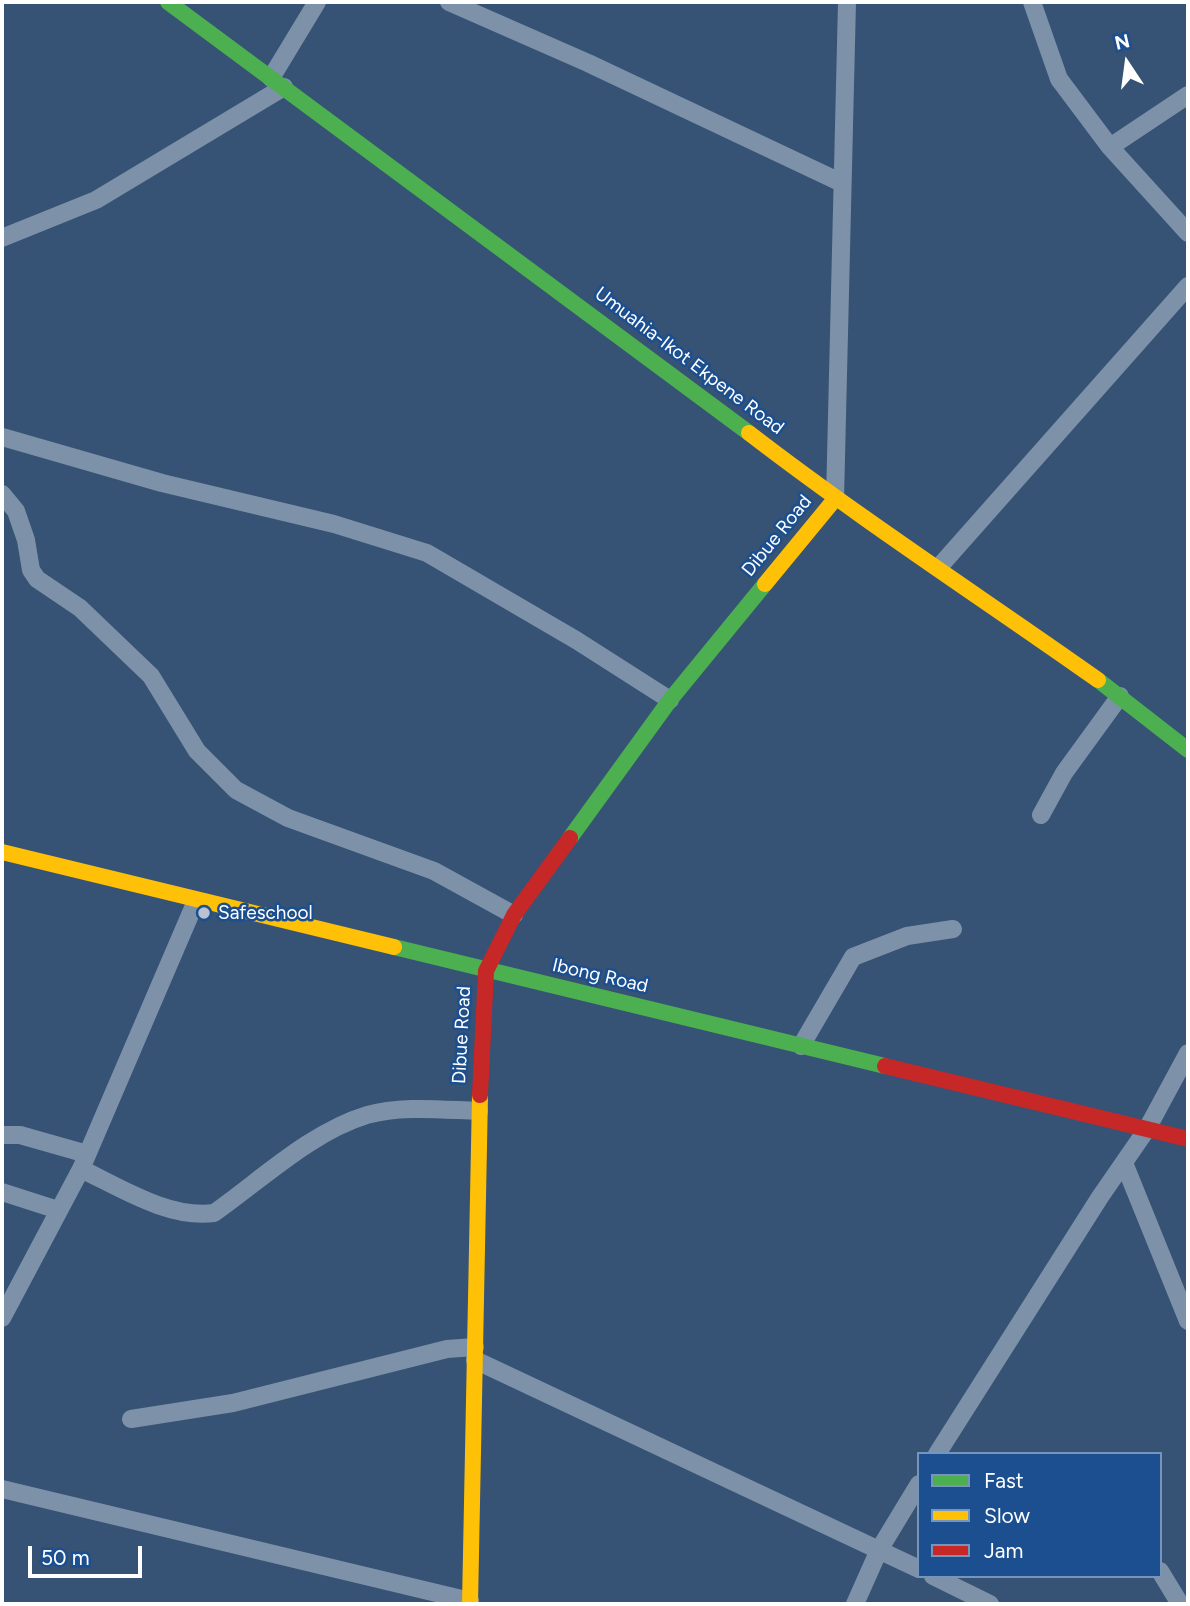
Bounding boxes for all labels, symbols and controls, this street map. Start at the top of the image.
north arrow [1092,28,1162,98]
text: N [1112,29,1132,55]
street label: Umuahia-Ikot Ekpene Road [590,282,788,440]
street label: Dibue Road [737,491,817,581]
place label: Safeschool [218,902,313,924]
marker: Safeschool [196,905,212,921]
street label: Ibong Road [550,954,650,998]
street label: Dibue Road [448,985,476,1085]
legend [917,1452,1162,1578]
text: Fast [984,1468,1024,1493]
text: Slow [984,1503,1030,1528]
scale bar [32,1532,145,1576]
text: Jam [984,1538,1023,1563]
text: 50 m [41,1545,90,1570]

